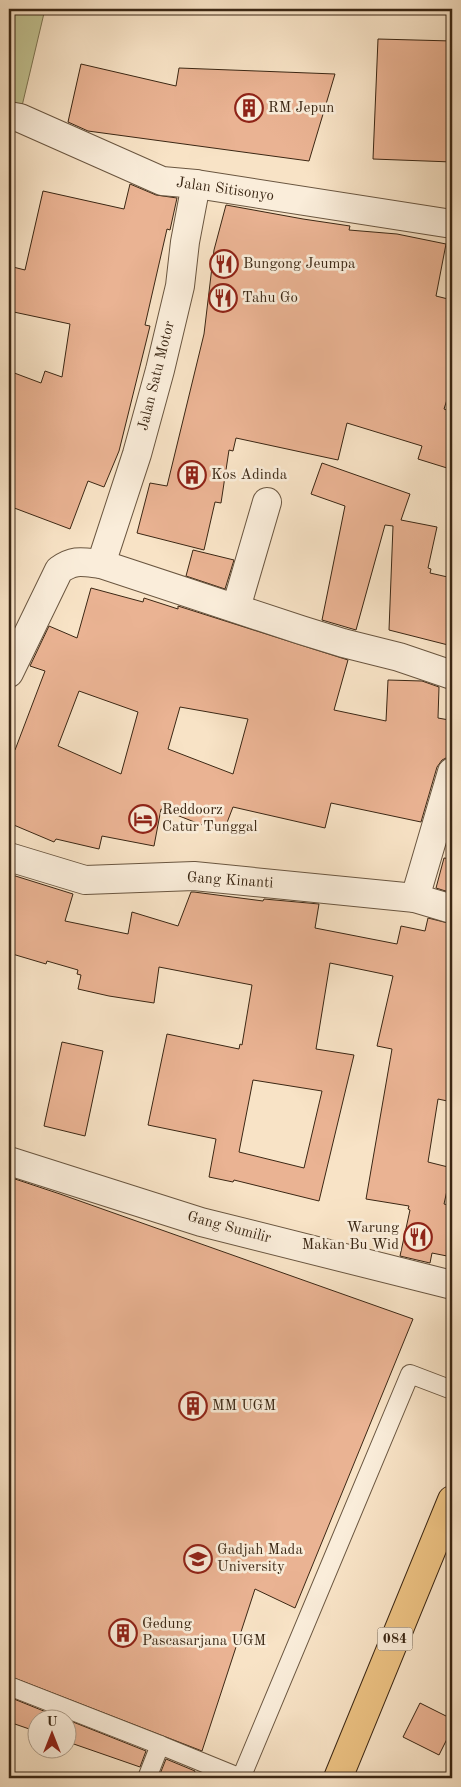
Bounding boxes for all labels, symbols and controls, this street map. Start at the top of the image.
building icon: RM Jepun [234,93,264,123]
place label: RM Jepun [268,101,334,116]
street label: Jalan Sitisonyo [175,176,275,204]
restaurant icon: Bungong Jeumpa [209,249,239,279]
place label: Bungong Jeumpa [243,257,356,272]
restaurant icon: Tahu Go [208,283,238,313]
place label: Tahu Go [242,291,298,306]
street label: Jalan Satu Motor [136,320,178,432]
building icon: Kos Adinda [177,460,207,490]
place label: Kos Adinda [211,468,288,483]
place label: Reddoorz Catur Tunggal [162,803,258,835]
hotel icon: Reddoorz Catur Tunggal [128,804,158,834]
street label: Gang Kinanti [186,870,274,892]
street label: Gang Sumilir [185,1210,273,1246]
place label: Warung Makan Bu Wid [302,1221,399,1253]
restaurant icon: Warung Makan Bu Wid [403,1222,433,1252]
building icon: MM UGM [178,1391,208,1421]
place label: MM UGM [212,1399,276,1414]
place label: Gadjah Mada University [217,1543,303,1575]
school or university icon: Gadjah Mada University [183,1544,213,1574]
place label: Gedung Pascasarjana UGM [142,1617,266,1649]
building icon: Gedung Pascasarjana UGM [108,1618,138,1648]
road number: 084 [378,1628,412,1650]
north arrow [28,1710,78,1760]
text: U [46,1715,58,1729]

